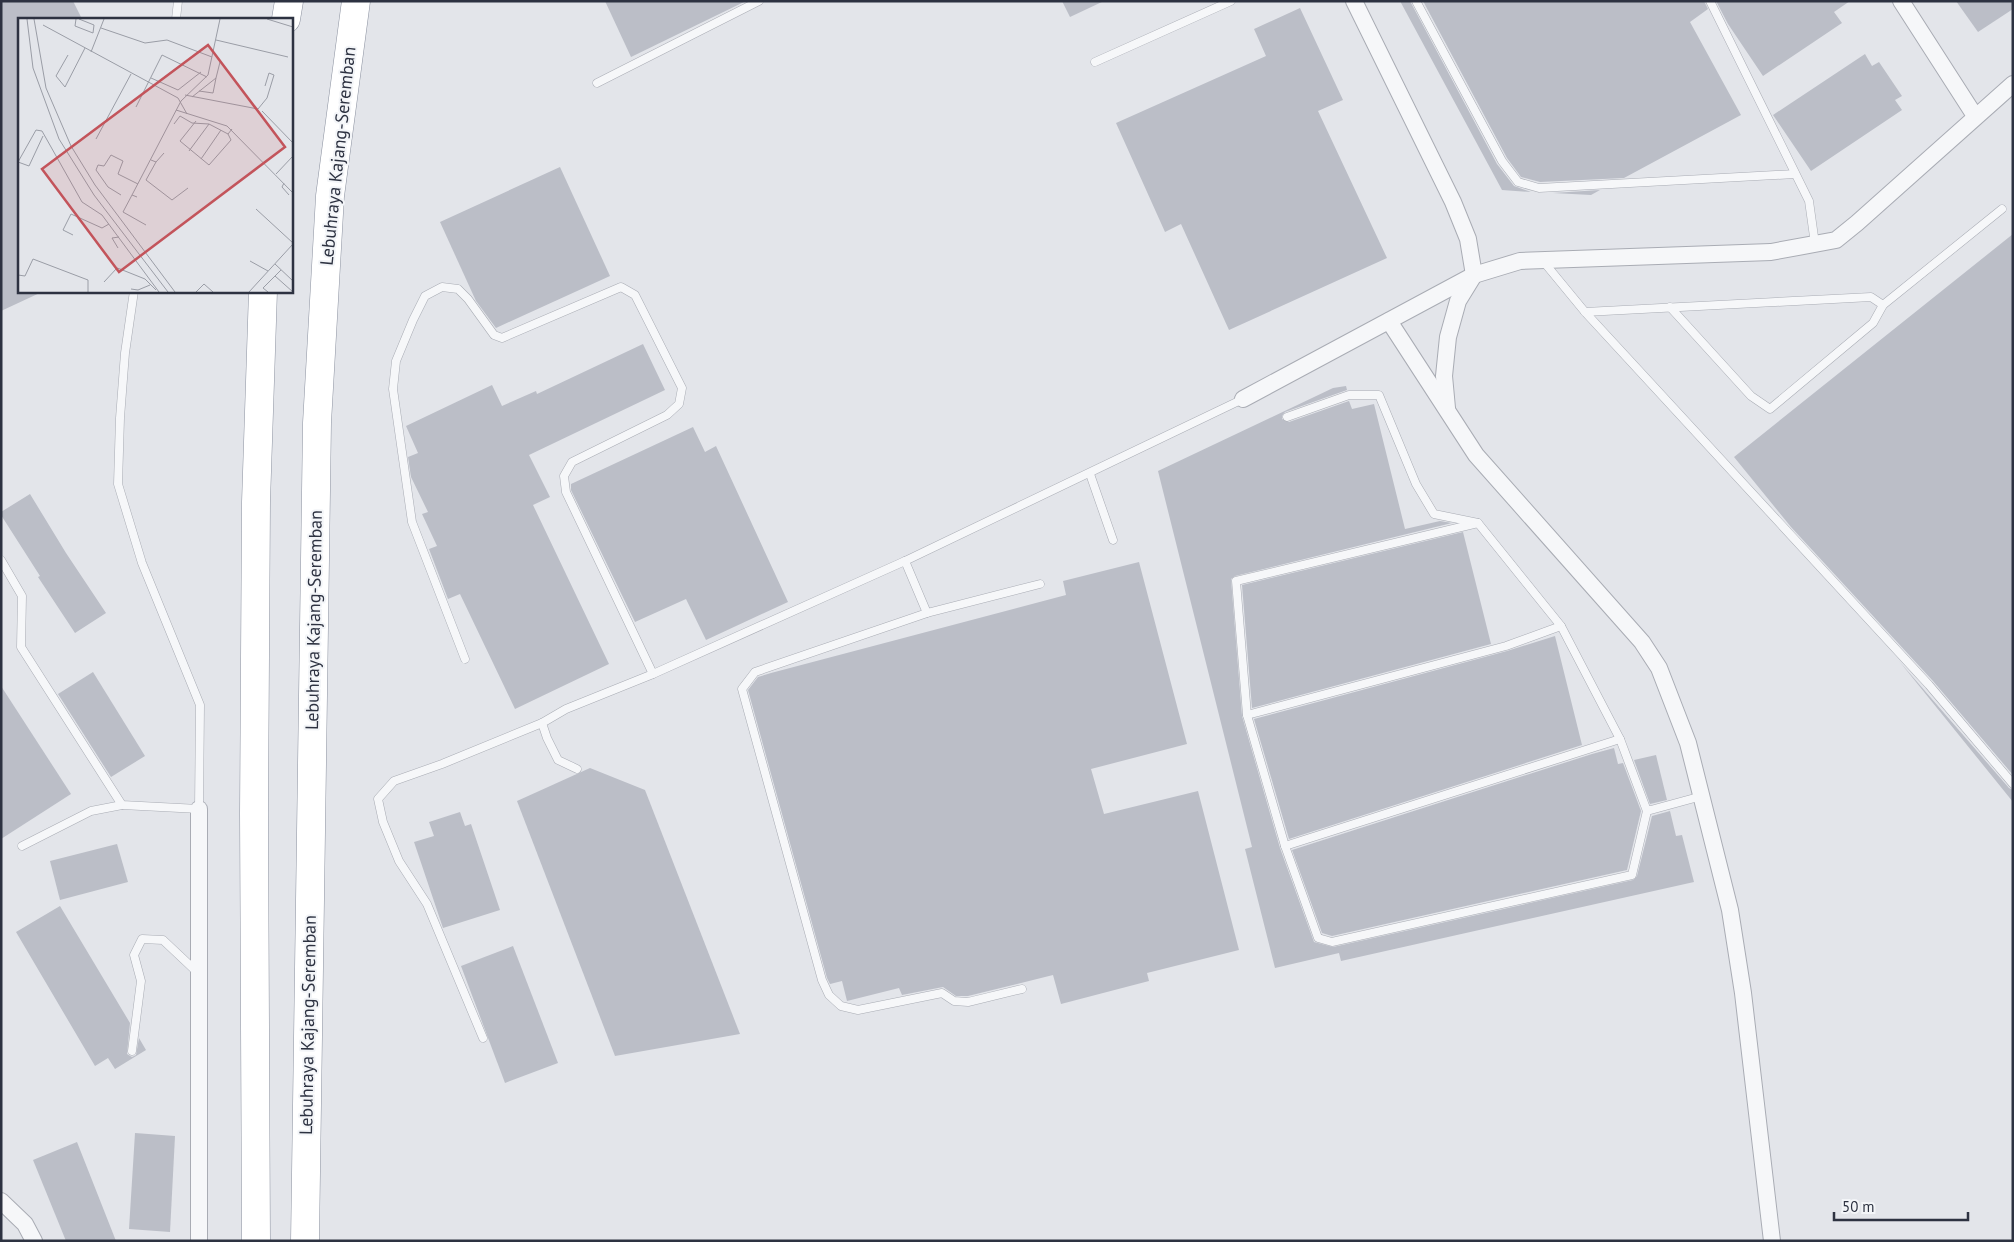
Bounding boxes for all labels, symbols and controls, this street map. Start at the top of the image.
inset map [18,18,292,292]
street label: Lebuhraya Kajang-Seremban [315,45,360,267]
street label: Lebuhraya Kajang-Seremban [300,510,327,730]
street label: Lebuhraya Kajang-Seremban [294,915,321,1135]
scale bar [1834,1190,1968,1222]
text: 50 m [1842,1197,1875,1216]

